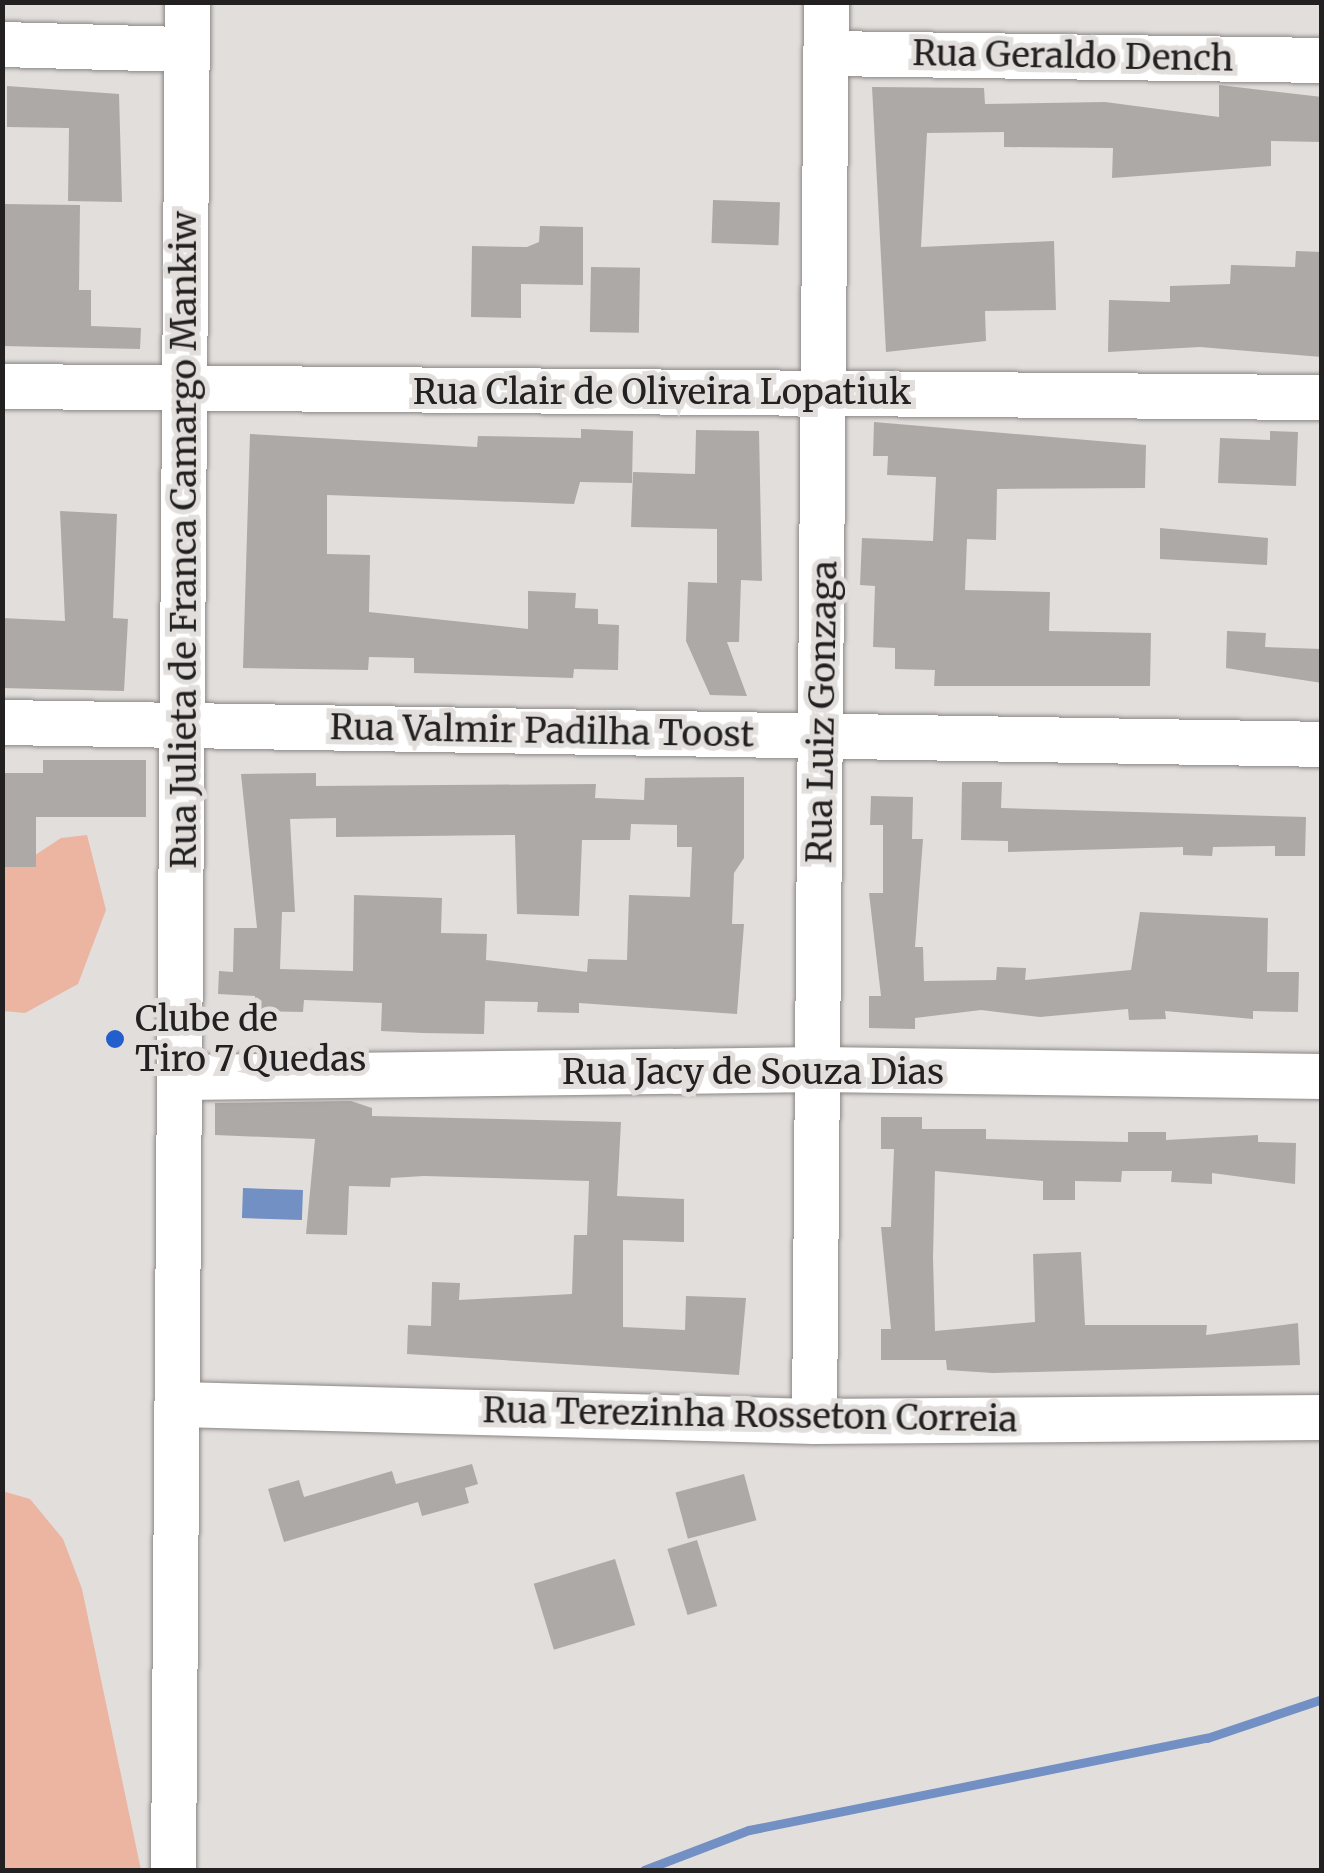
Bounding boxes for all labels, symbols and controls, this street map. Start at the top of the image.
street label: Rua Geraldo Dench [912,32,1234,80]
street label: Rua Julieta de Franca Camargo Mankiw [163,211,205,869]
street label: Rua Clair de Oliveira Lopatiuk [413,371,911,413]
street label: Rua Luiz Gonzaga [798,560,846,864]
street label: Rua Valmir Padilha Toost [329,706,755,756]
place label: Clube de Tiro 7 Quedas [135,998,366,1080]
marker: Clube de Tiro 7 Quedas [104,1028,126,1050]
street label: Rua Jacy de Souza Dias [562,1051,944,1093]
street label: Rua Terezinha Rosseton Correia [482,1389,1018,1441]

